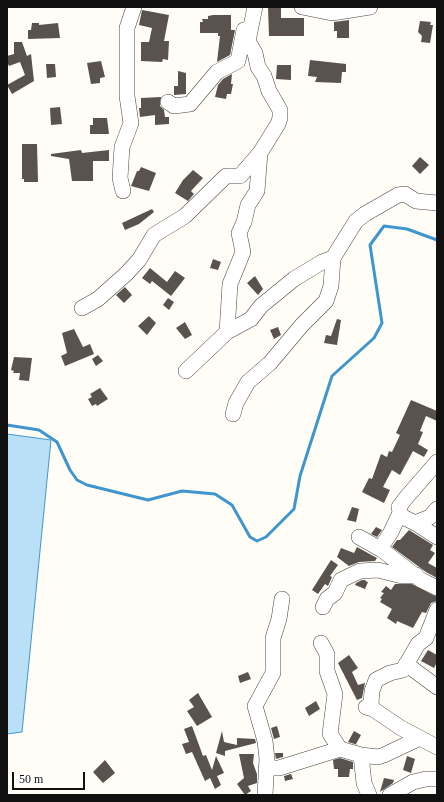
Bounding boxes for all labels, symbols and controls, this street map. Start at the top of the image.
scale bar [14,764,87,790]
text: 50 m [19,772,43,786]

